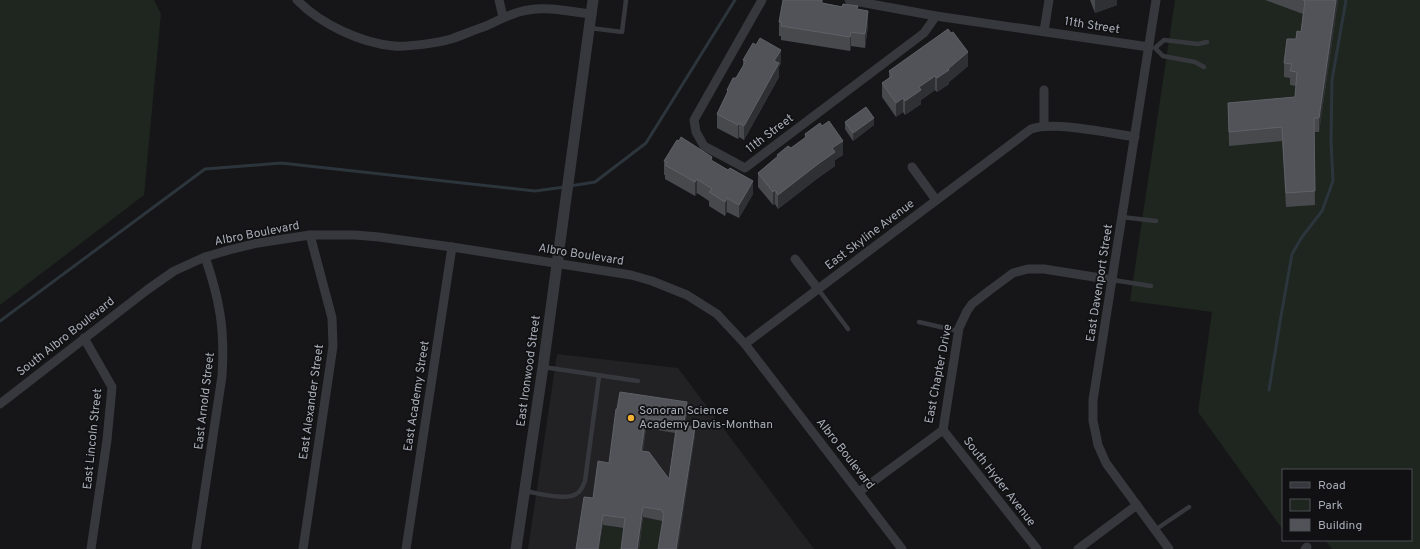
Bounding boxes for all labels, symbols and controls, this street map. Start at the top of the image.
street label: 11th Street [1063,14,1121,38]
street label: 11th Street [743,111,797,157]
street label: East Skyline Avenue [822,196,918,274]
street label: Albro Boulevard [213,218,301,250]
street label: East Davenport Street [1083,223,1117,343]
street label: Albro Boulevard [537,240,625,270]
street label: South Albro Boulevard [14,294,118,380]
street label: East Ironwood Street [513,314,545,428]
street label: East Chapter Drive [922,323,956,425]
street label: East Academy Street [400,339,434,453]
street label: East Alexander Street [296,343,328,461]
street label: East Arnold Street [191,351,219,451]
street label: East Lincoln Street [80,388,106,490]
place label: Sonoran Science Academy Davis-Monthan [639,403,773,433]
marker: Sonoran Science Academy Davis-Monthan [626,413,636,423]
street label: Albro Boulevard [812,415,878,493]
street label: South Hyder Avenue [959,434,1039,530]
legend [1282,469,1412,541]
text: Road [1318,478,1346,494]
text: Park [1318,498,1343,514]
text: Building [1318,518,1362,534]

